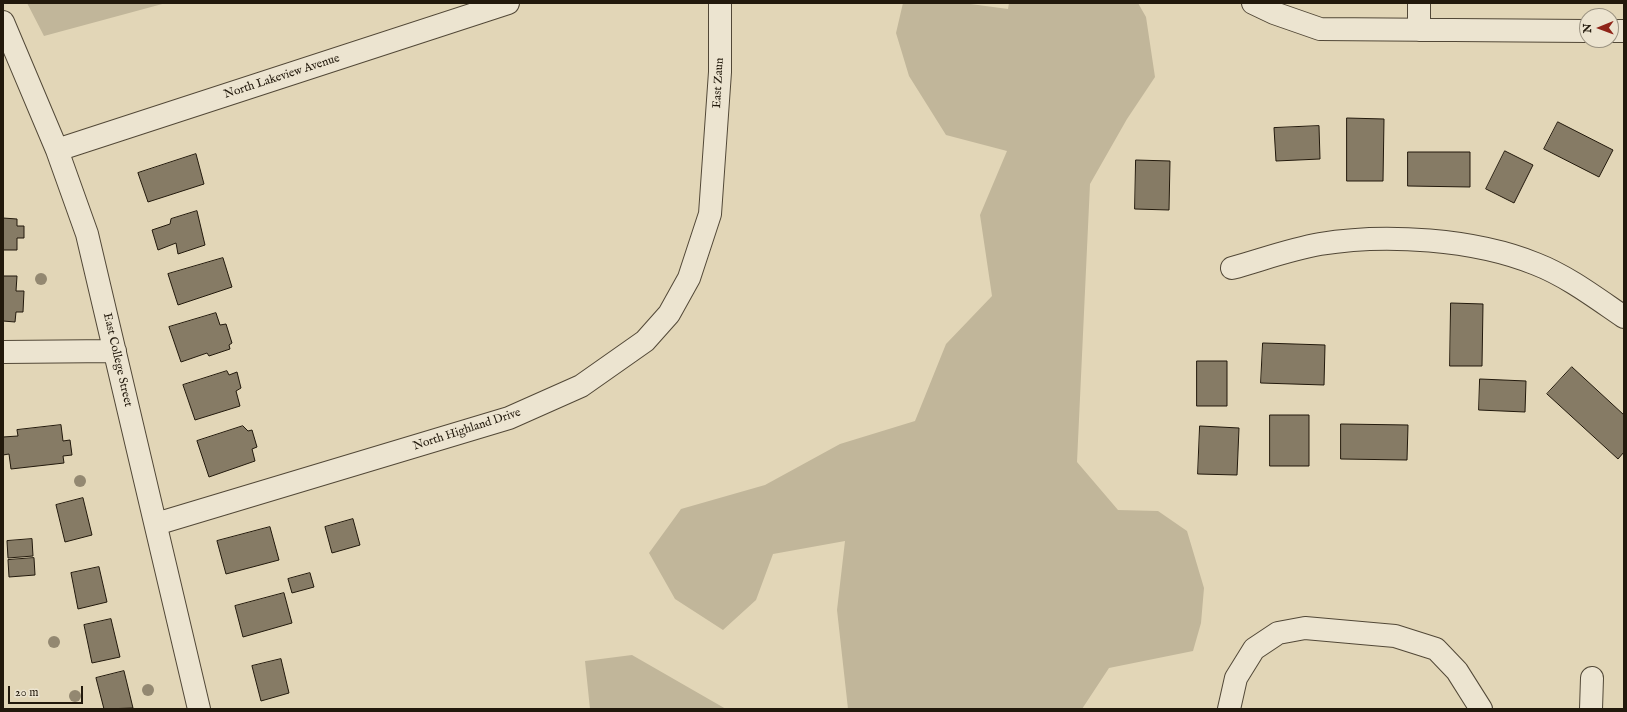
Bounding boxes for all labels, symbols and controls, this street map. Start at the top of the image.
north arrow [1579,8,1619,48]
text: N [1581,23,1595,33]
street label: North Lakeview Avenue [222,51,342,103]
street label: East Zaun [710,57,728,109]
street label: East College Street [99,312,135,408]
street label: North Highland Drive [411,406,523,454]
scale bar [10,678,85,704]
text: 20 m [15,685,38,700]

